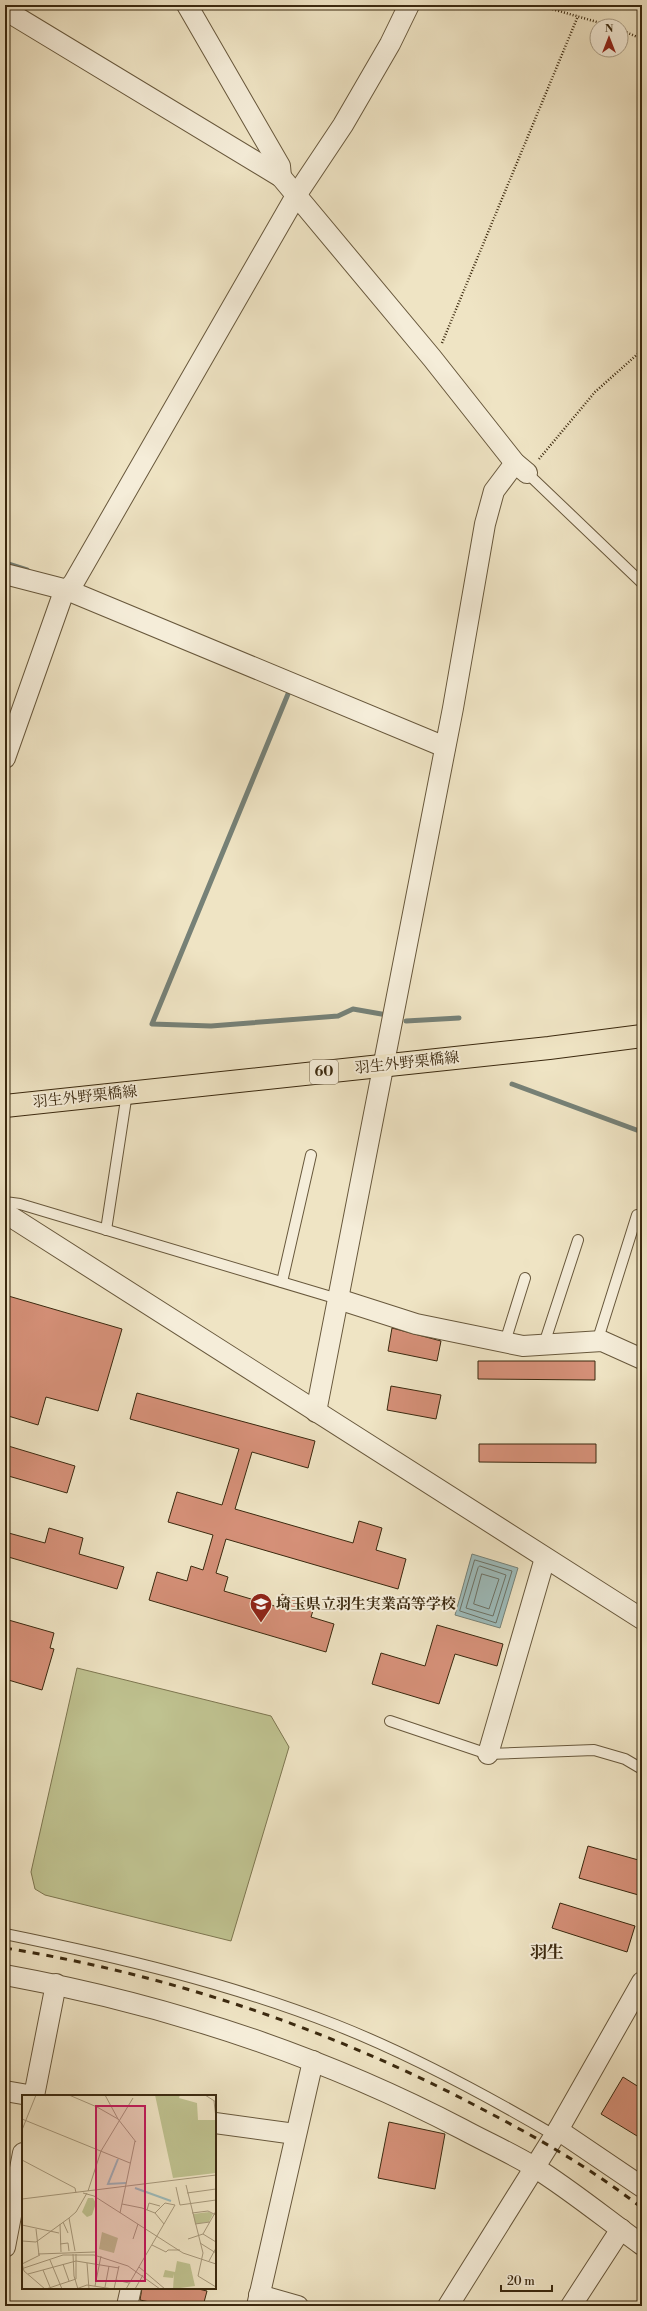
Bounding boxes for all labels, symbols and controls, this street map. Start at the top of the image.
north arrow [589,18,629,58]
text: N [605,22,614,36]
street label: 羽生外野栗橋線 [354,1048,460,1078]
road number: 60 [310,1060,338,1084]
street label: 羽生外野栗橋線 [32,1082,138,1112]
school or university icon: 埼玉県立羽生実業高等学校 [248,1591,274,1624]
place label: 埼玉県立羽生実業高等学校 [276,1595,456,1614]
district label: 羽生 [530,1942,564,1964]
inset map [22,2095,216,2289]
scale bar [501,2267,552,2293]
text: 20 m [507,2274,535,2289]

